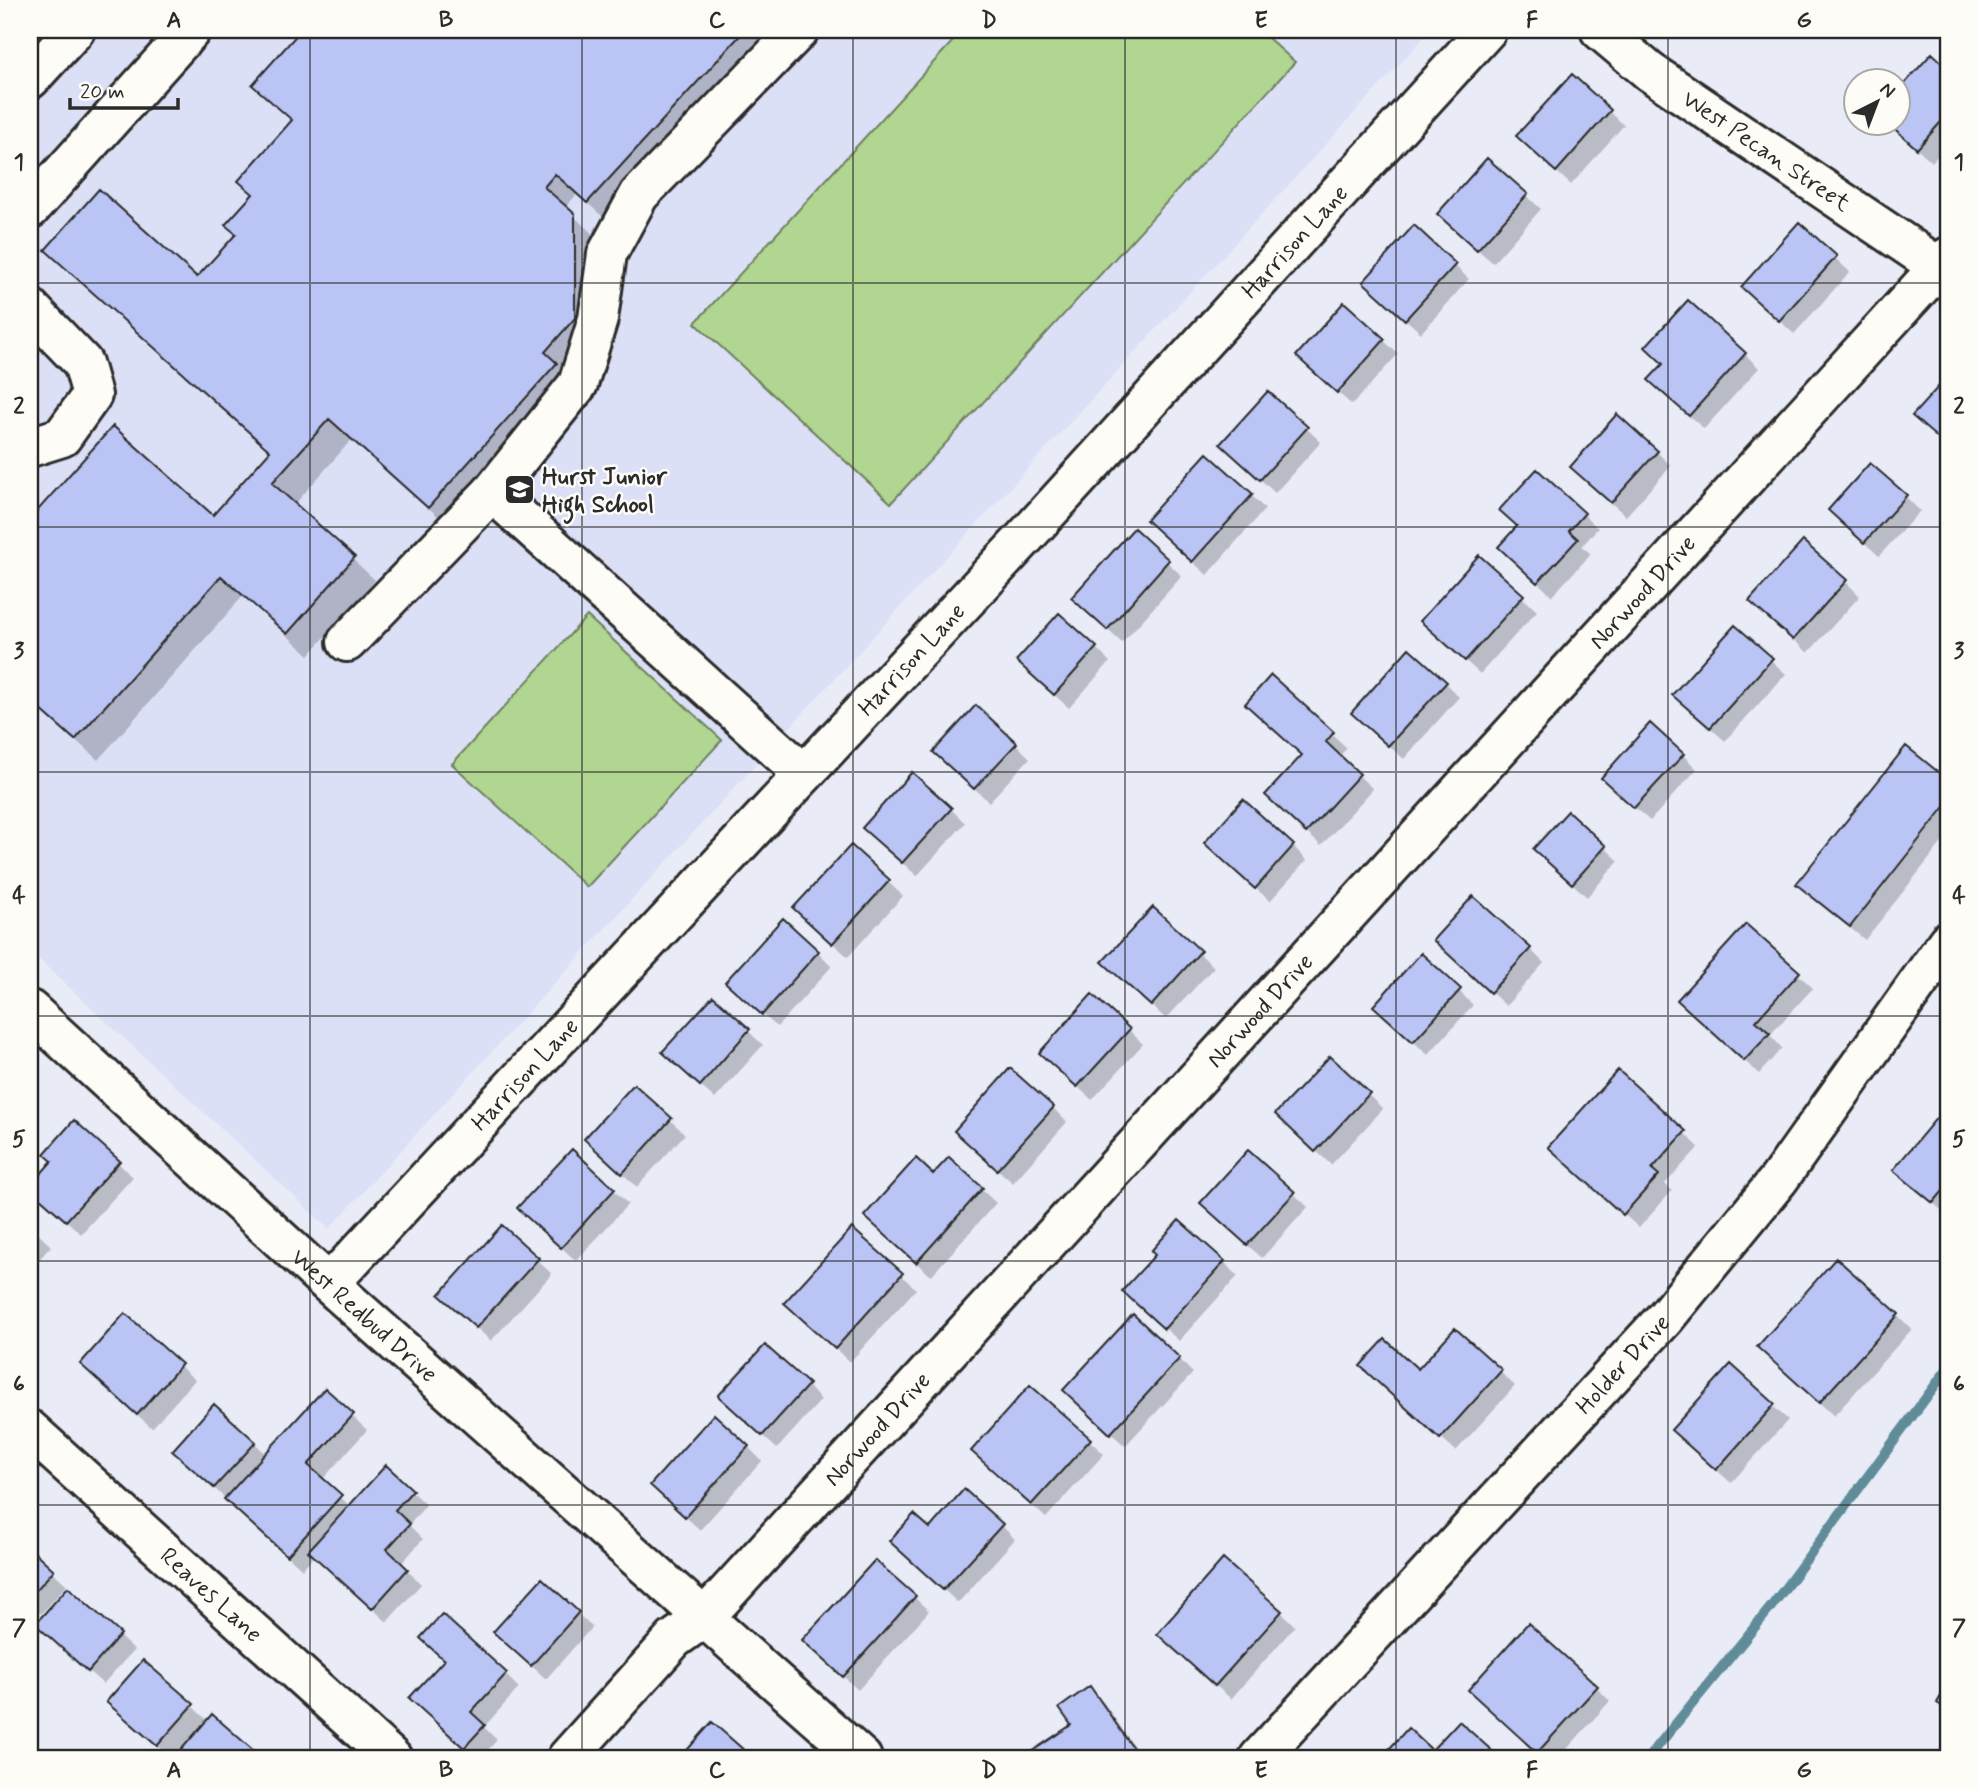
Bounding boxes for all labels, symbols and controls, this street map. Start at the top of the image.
text: A [166,6,182,36]
text: B [439,6,454,36]
text: C [709,6,726,36]
text: D [981,6,997,36]
text: E [1254,6,1268,36]
text: F [1526,6,1538,36]
text: G [1796,6,1812,36]
scale bar [70,66,178,110]
north arrow [1842,66,1912,136]
text: N [1874,77,1900,104]
text: 20 m [80,78,125,106]
street label: West Pecan Street [1676,84,1856,220]
text: 1 [14,148,24,178]
text: 1 [1954,148,1964,178]
street label: Harrison Lane [1236,179,1356,306]
text: 2 [13,392,25,422]
text: 2 [1953,392,1965,422]
place label: Hurst Junior High School [542,462,668,524]
school or university icon: Hurst Junior High School [502,473,536,507]
street label: Norwood Drive [1583,529,1703,657]
street label: Harrison Lane [852,597,973,724]
text: 3 [14,637,25,667]
text: 3 [1954,637,1965,667]
text: 4 [12,881,26,911]
text: 4 [1952,881,1966,911]
street label: Norwood Drive [1200,947,1321,1075]
street label: Harrison Lane [465,1012,586,1138]
text: 5 [12,1125,26,1155]
text: 5 [1952,1125,1966,1155]
street label: West Redbud Drive [284,1243,443,1390]
street label: Holder Drive [1569,1308,1678,1422]
street label: Norwood Drive [818,1366,938,1494]
text: 6 [13,1370,25,1400]
text: 6 [1953,1370,1965,1400]
street label: Reaves Lane [153,1541,268,1650]
text: 7 [12,1614,26,1644]
text: 7 [1952,1614,1966,1644]
text: A [166,1756,182,1786]
text: B [439,1756,454,1786]
text: C [709,1756,726,1786]
text: D [981,1756,997,1786]
text: E [1254,1756,1268,1786]
text: F [1526,1756,1538,1786]
text: G [1796,1756,1812,1786]

